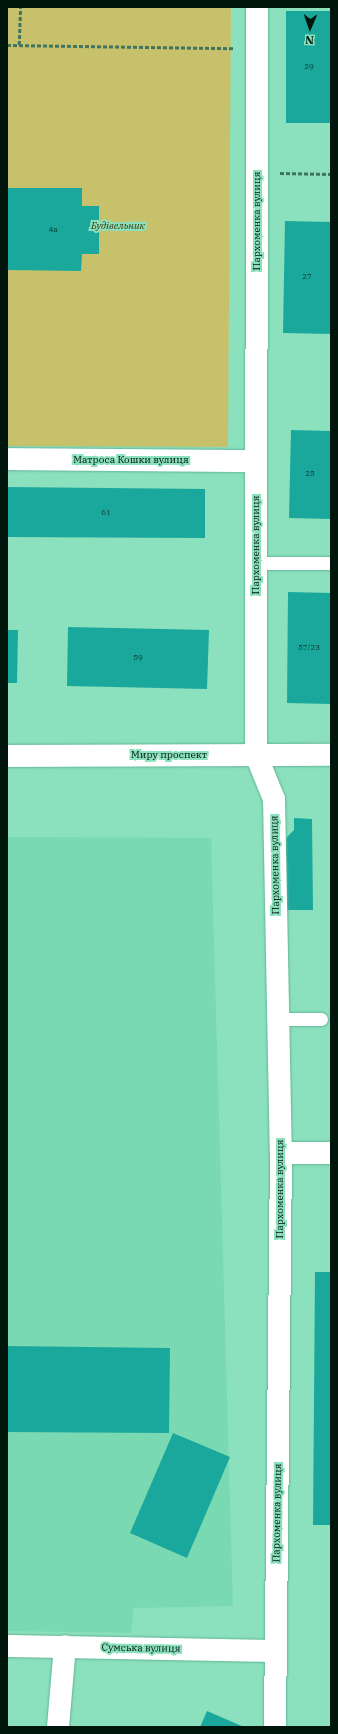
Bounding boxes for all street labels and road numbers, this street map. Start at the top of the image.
street label: Пархоменка вулиця [251,172,263,270]
street label: Матроса Кошки вулиця [73,454,189,466]
street label: Пархоменка вулиця [250,496,262,594]
street label: Миру проспект [131,749,207,761]
street label: Пархоменка вулиця [268,815,282,915]
street label: Пархоменка вулиця [274,1140,286,1238]
street label: Пархоменка вулиця [270,1463,284,1563]
street label: Сумська вулиця [101,1641,181,1655]

